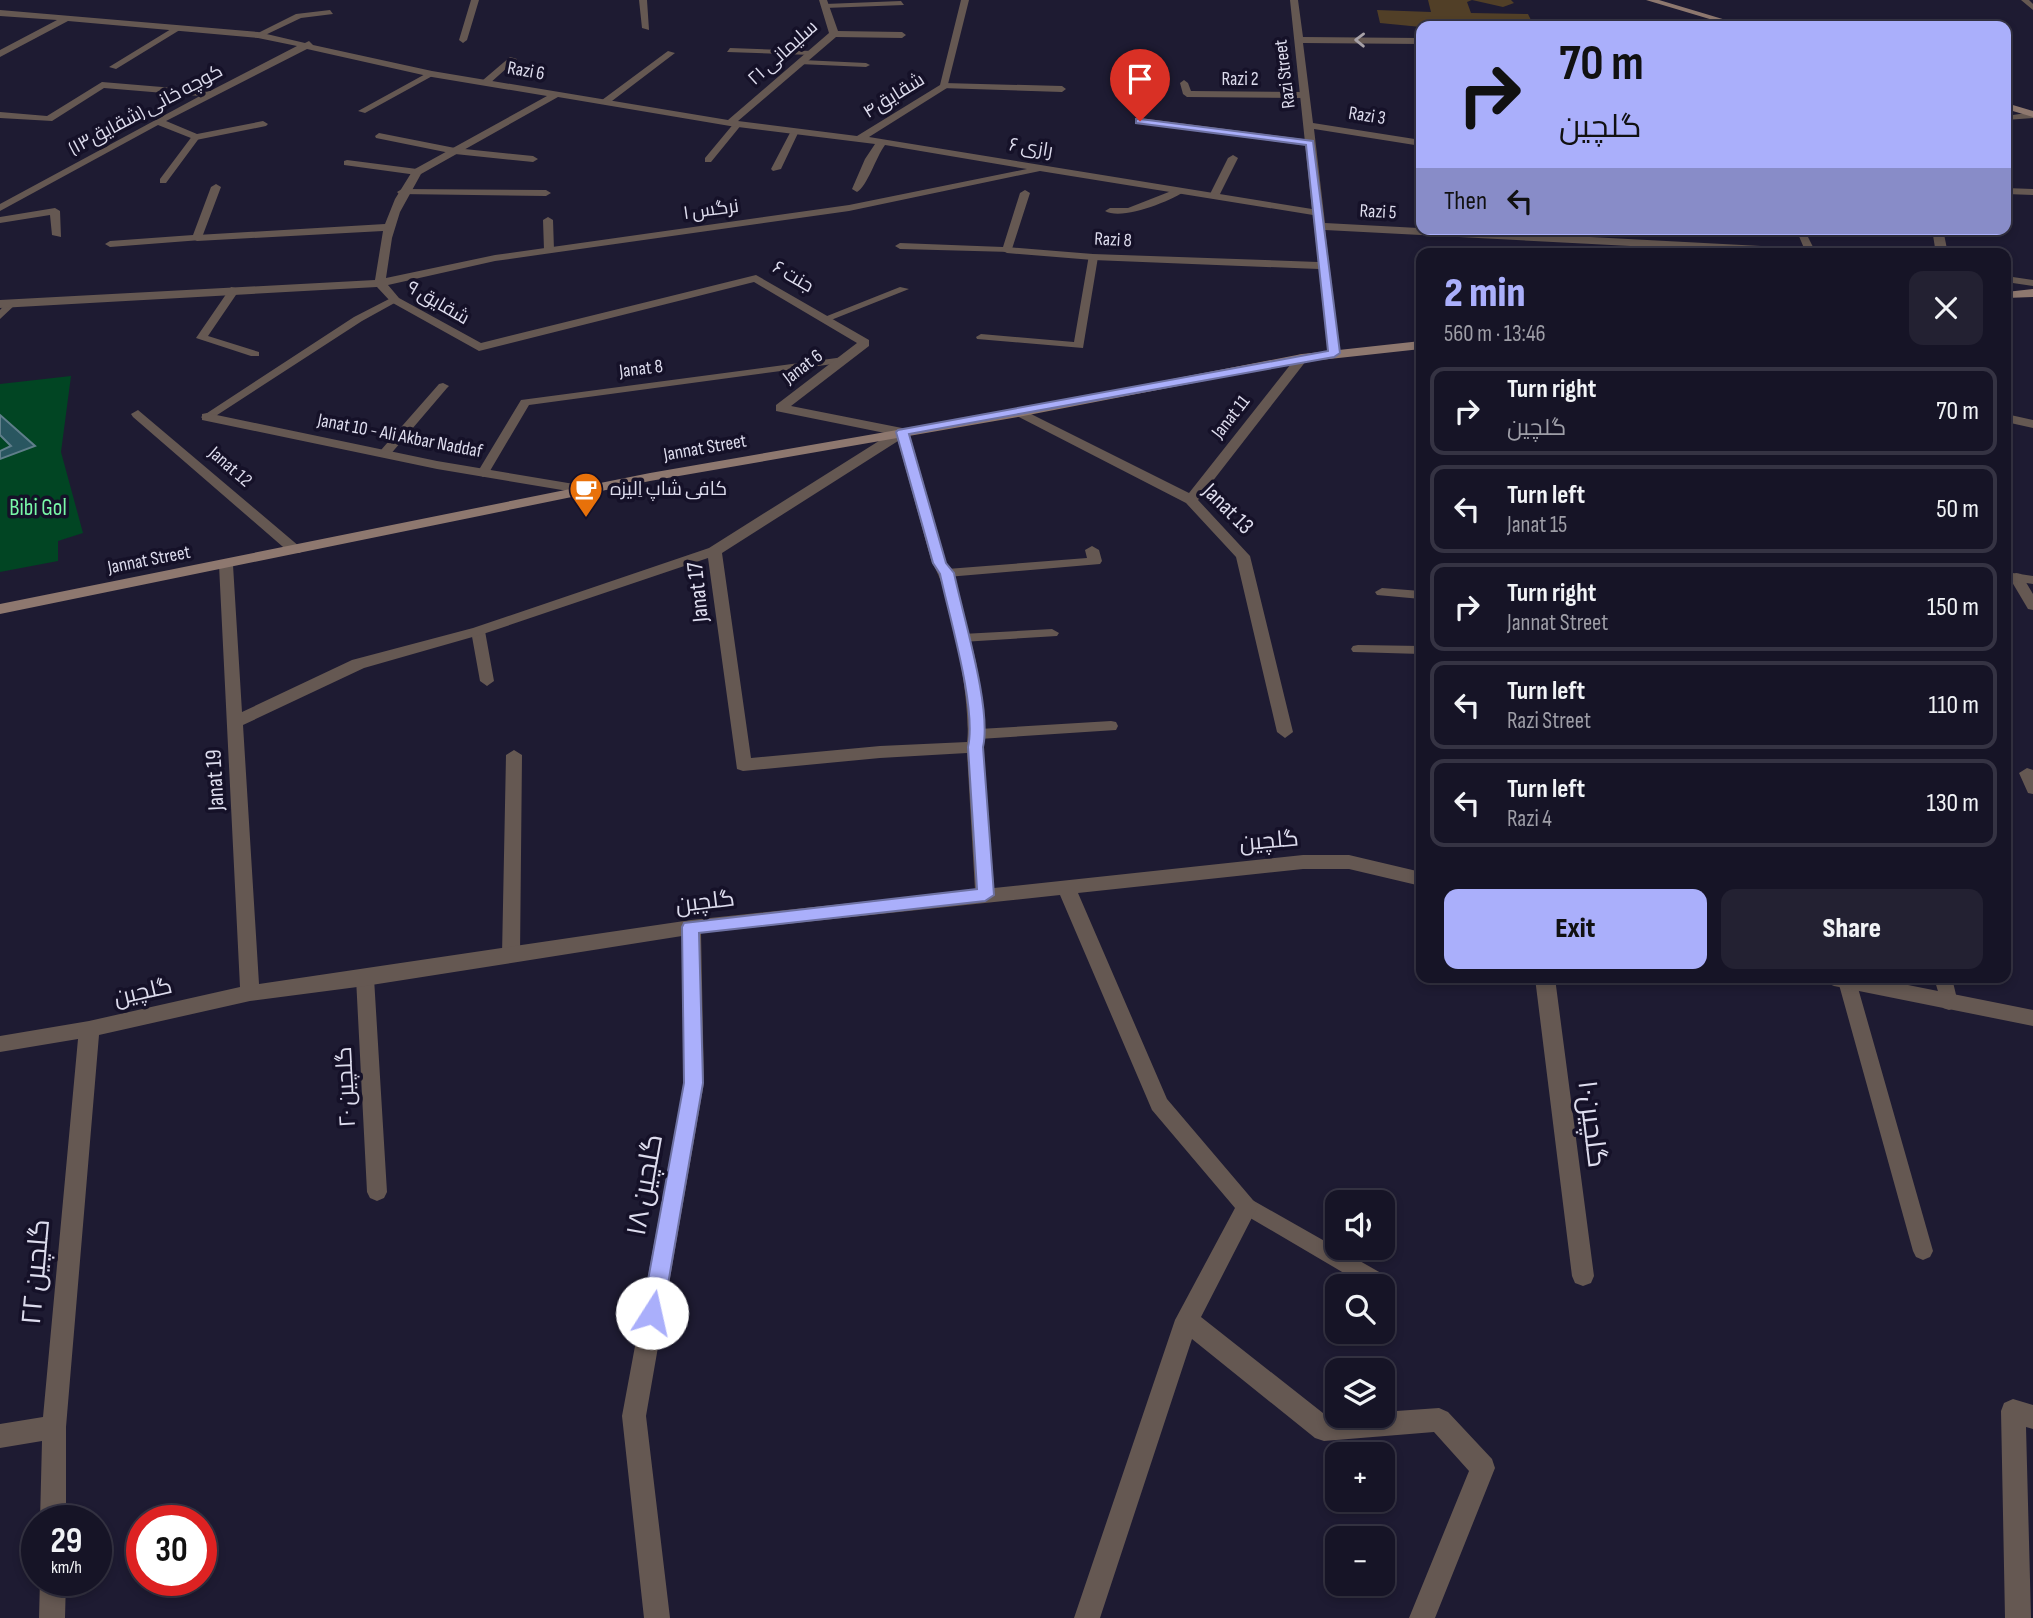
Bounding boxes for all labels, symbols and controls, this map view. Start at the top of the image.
street label: سلیمانی ۲۱ [743,16,823,90]
one-way arrow [1354,32,1364,48]
text: 70 m [1559,35,1644,94]
street label: Razi Street [1269,38,1301,110]
pin [1110,49,1170,121]
icon: right [1444,49,1535,140]
street label: Razi 6 [506,56,546,86]
street label: کوچه خانی (شقایق۱۳) [65,60,227,160]
icon: arrive [1121,60,1159,98]
street label: شقایق۴ [859,68,929,124]
street label: Razi 2 [1221,68,1259,91]
street label: Razi 3 [1347,102,1387,130]
text: گلچین [1559,108,1642,147]
street label: رازی ۶ [1007,133,1055,163]
icon: left [1501,182,1539,220]
text: Then [1444,186,1487,217]
street label: نرگس ۱ [682,195,740,225]
street label: Razi 5 [1359,200,1397,224]
street label: Razi 8 [1094,228,1132,252]
street label: جنت ۶ [768,256,818,298]
text: 2 min [1444,268,1525,319]
button: close [1909,271,1983,345]
street label: شقایق ۹ [403,276,473,330]
text: 560 m · 13:46 [1444,320,1546,348]
street label: Janat 6 [778,345,827,390]
street label: Janat 8 [617,355,664,383]
text: Turn right [1507,374,1596,405]
street label: Janat 11 [1206,390,1255,444]
icon: right [1448,392,1486,430]
text: 70 m [1936,396,1979,427]
street label: Janat 10 - Ali Akbar Naddaf [315,409,485,463]
text: گلچین [1507,414,1566,442]
street label: Jannat Street [661,429,748,467]
street label: Janat 12 [203,441,256,492]
cafe icon: کافی شاپ اِلیزه [567,470,605,519]
street label: Janat 13 [1196,477,1259,540]
place label: کافی شاپ اِلیزه [610,478,727,501]
text: Turn left [1507,480,1585,511]
icon: left [1448,490,1486,528]
park label: Bibi Gol [9,494,67,522]
text: 50 m [1936,494,1979,525]
text: Janat 15 [1507,511,1567,539]
street label: Jannat Street [105,541,192,579]
street label: Janat 17 [681,561,715,624]
text: Turn right [1507,578,1596,609]
icon: right [1448,588,1486,626]
text: 150 m [1927,592,1979,623]
text: Jannat Street [1507,609,1608,637]
text: Turn left [1507,676,1585,707]
icon: left [1448,686,1486,724]
text: 110 m [1928,690,1979,721]
text: Razi Street [1507,707,1591,735]
street label: Janat 19 [199,749,231,812]
text: Turn left [1507,774,1585,805]
icon: left [1448,784,1486,822]
text: 130 m [1927,788,1979,819]
text: Razi 4 [1507,805,1552,833]
street label: گلچین [1238,824,1300,858]
street label: گلچین [674,884,736,920]
button: Exit [1444,889,1707,969]
button: Share [1721,889,1983,969]
street label: گلچین [111,972,175,1012]
street label: گلچین ۲۰ [330,1046,362,1128]
street label: گلچین۱۰ [1569,1078,1614,1170]
street label: گلچین ۱۸ [620,1132,671,1239]
map controls [1325,1190,1395,1596]
button: sound [1325,1190,1395,1260]
street label: گلچین ۲۲ [15,1218,58,1326]
button: search [1325,1274,1395,1344]
position arrow [615,1276,689,1350]
button: layers [1325,1358,1395,1428]
button: + [1325,1442,1395,1512]
speed limit sign: 30 [126,1505,217,1596]
text: 29 [51,1520,82,1563]
button: − [1325,1526,1395,1596]
text: km/h [51,1557,82,1578]

